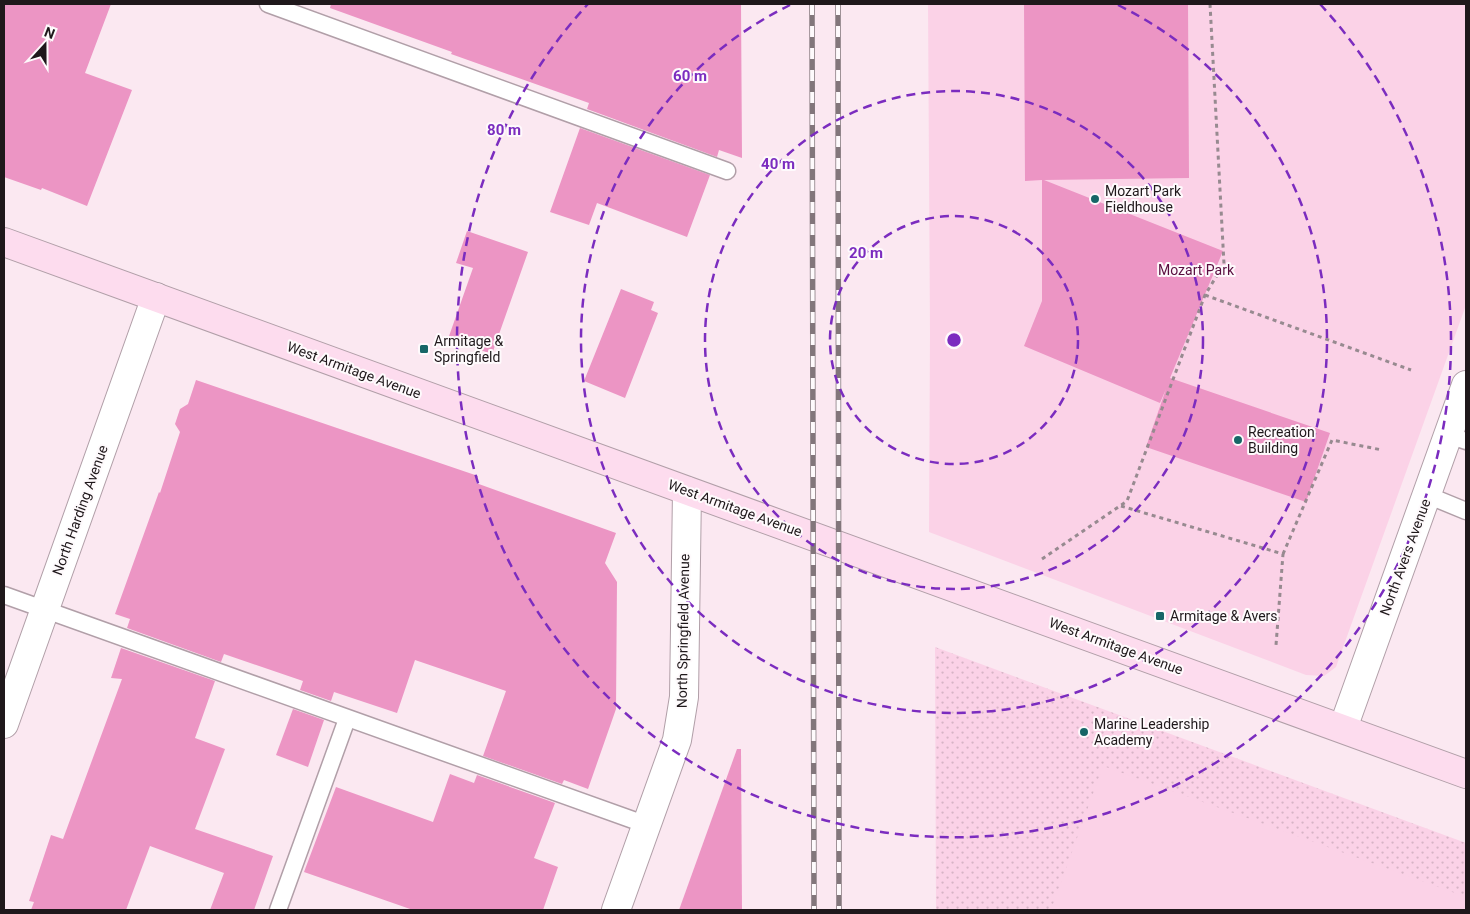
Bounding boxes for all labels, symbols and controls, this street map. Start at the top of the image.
north arrow [20,20,70,70]
text: N [42,24,57,42]
text: 60 m [673,67,707,85]
text: 80 m [487,121,521,139]
text: 40 m [761,155,795,173]
place label: Mozart Park Fieldhouse [1105,183,1182,215]
marker: Mozart Park Fieldhouse [1089,193,1101,205]
text: 20 m [849,244,883,262]
park label: Mozart Park [1158,262,1235,278]
centre of rings [945,331,963,349]
place label: Armitage & Springfield [434,333,504,365]
street label: West Armitage Avenue [285,338,423,402]
marker: Armitage & Springfield [418,343,430,355]
place label: Recreation Building [1248,424,1315,456]
marker: Recreation Building [1232,434,1244,446]
street label: North Harding Avenue [49,443,111,577]
street label: West Armitage Avenue [666,476,804,540]
street label: North Avers Avenue [1376,496,1434,618]
street label: North Springfield Avenue [674,554,692,708]
place label: Armitage & Avers [1170,608,1278,624]
marker: Armitage & Avers [1154,610,1166,622]
street label: West Armitage Avenue [1047,614,1185,678]
place label: Marine Leadership Academy [1094,716,1210,748]
marker: Marine Leadership Academy [1078,726,1090,738]

